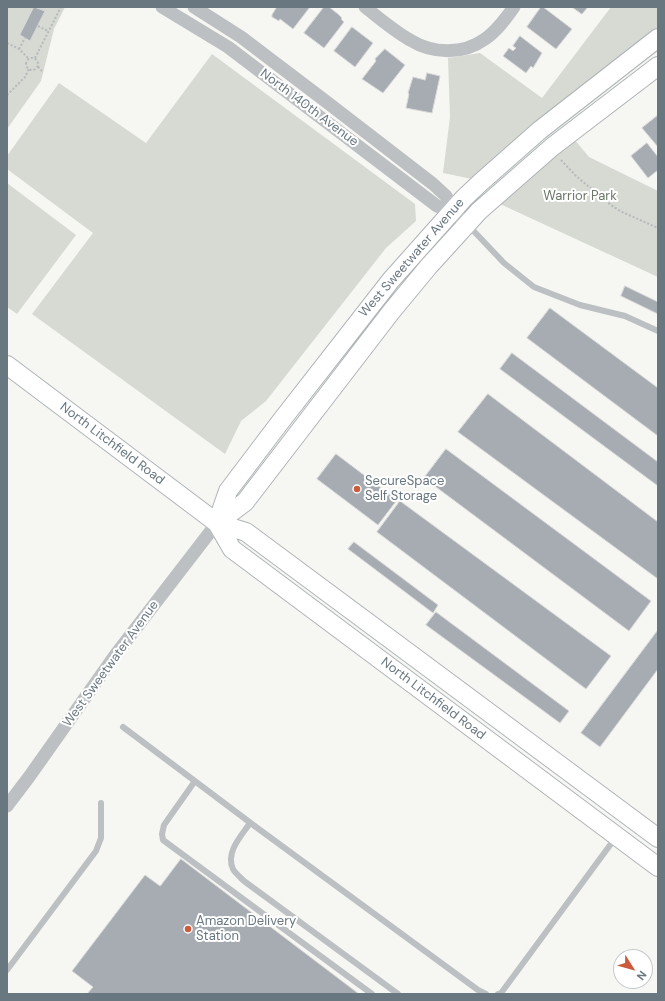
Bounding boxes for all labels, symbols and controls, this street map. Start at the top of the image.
street label: North 140th Avenue [257,66,361,150]
park label: Warrior Park [543,189,617,205]
street label: West Sweetwater Avenue [356,195,468,321]
street label: North Litchfield Road [57,400,167,488]
place label: SecureSpace Self Storage [365,474,444,505]
marker: SecureSpace Self Storage [352,484,362,494]
street label: West Sweetwater Avenue [60,598,162,730]
street label: North Litchfield Road [378,655,488,743]
place label: Amazon Delivery Station [196,914,296,945]
marker: Amazon Delivery Station [183,924,193,934]
north arrow [613,949,653,989]
text: N [634,968,650,983]

